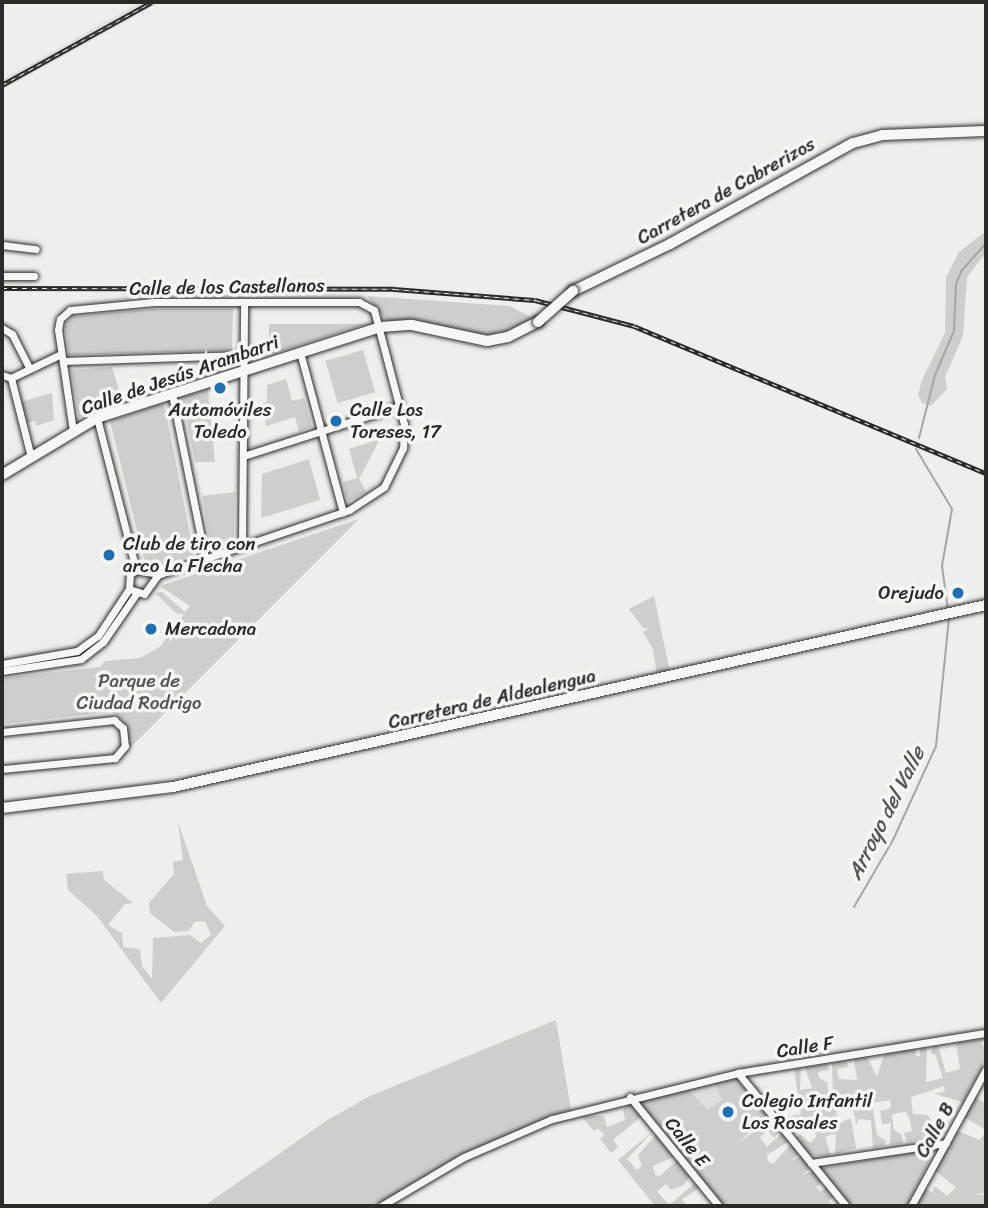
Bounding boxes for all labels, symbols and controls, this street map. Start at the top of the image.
street label: Carretera de Cabrerizos [633,132,819,250]
street label: Calle de los Castellanos [128,274,326,300]
street label: Calle de Jesús Arambarri [78,330,282,420]
marker: Automóviles Toledo [212,380,228,396]
place label: Automóviles Toledo [169,399,271,443]
place label: Calle Los Toreses, 17 [350,399,441,443]
marker: Calle Los Toreses, 17 [328,413,344,429]
place label: Club de tiro con arco La Flecha [123,533,256,577]
marker: Club de tiro con arco La Flecha [101,547,117,563]
place label: Orejudo [878,582,944,604]
marker: Orejudo [950,585,966,601]
place label: Mercadona [165,618,256,640]
marker: Mercadona [143,621,159,637]
street label: Carretera de Aldealengua [386,664,598,734]
park label: Parque de Ciudad Rodrigo [76,670,202,714]
water label: Arroyo del Valle [842,742,930,884]
street label: Calle F [775,1031,835,1063]
place label: Colegio Infantil Los Rosales [742,1090,873,1134]
street label: Calle B [911,1099,959,1161]
marker: Colegio Infantil Los Rosales [720,1104,736,1120]
street label: Calle E [660,1112,714,1172]

